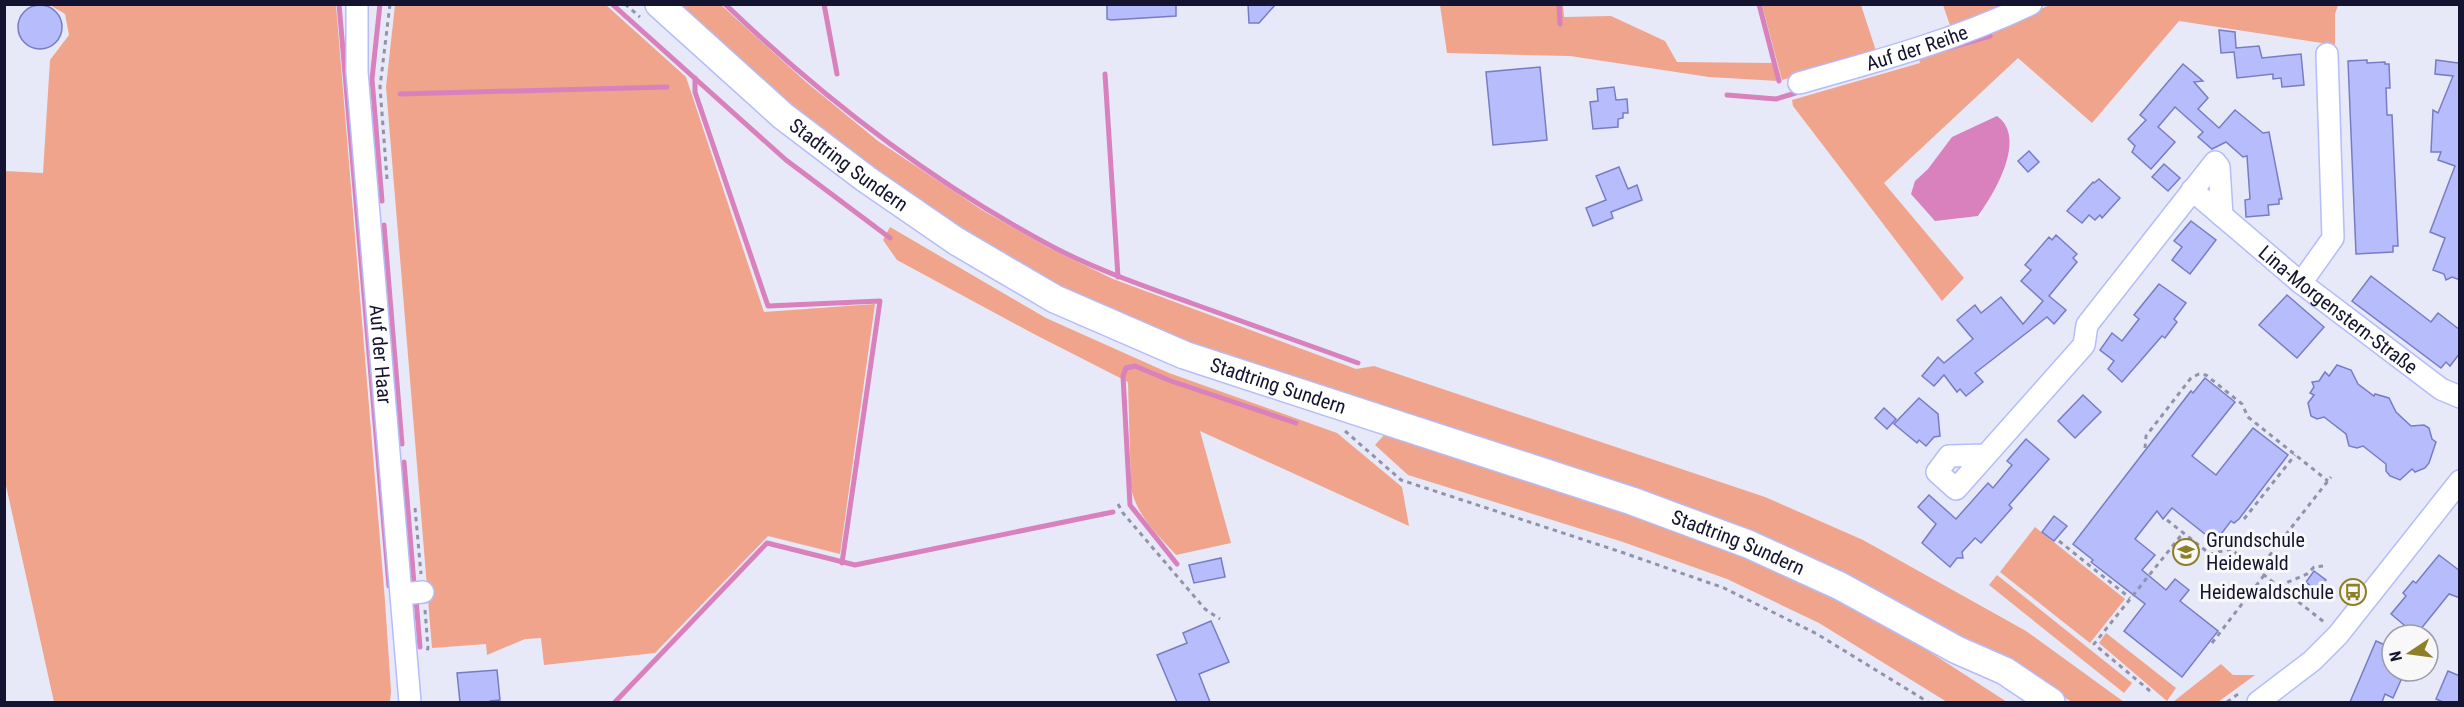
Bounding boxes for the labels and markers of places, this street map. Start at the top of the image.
place label: Grundschule Heidewald [2206,528,2305,575]
school or university icon: Grundschule Heidewald [2171,537,2201,567]
bus stop icon: Heidewaldschule [2338,577,2368,607]
place label: Heidewaldschule [2200,580,2334,604]

